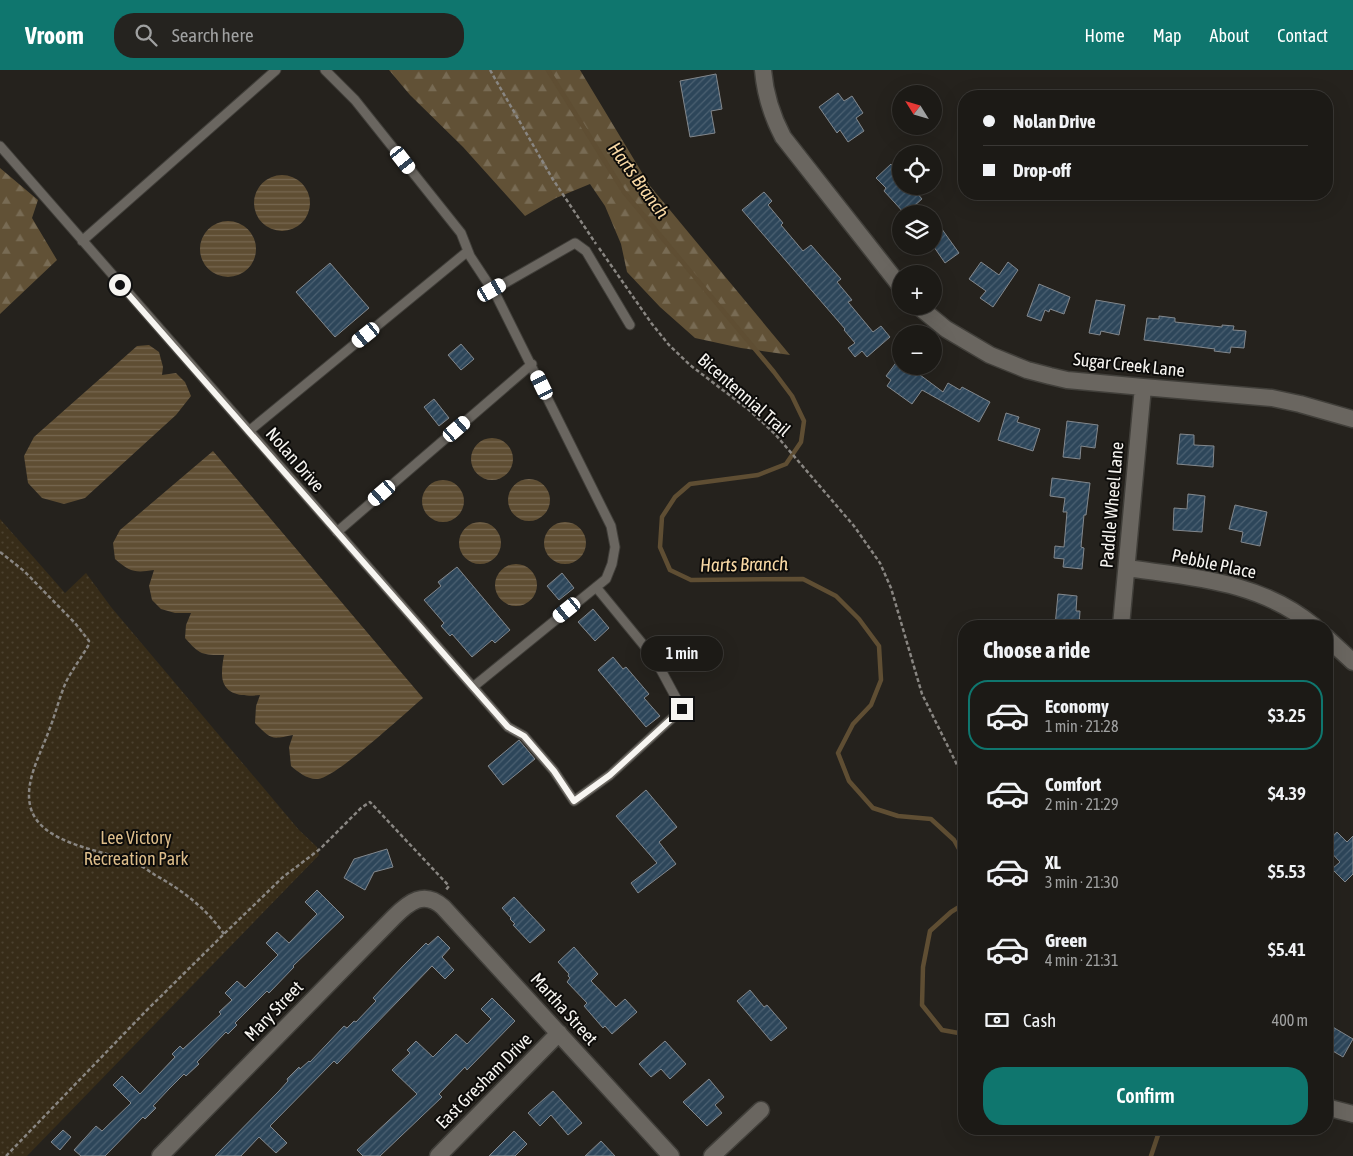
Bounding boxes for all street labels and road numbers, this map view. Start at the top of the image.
street label: Sugar Creek Lane [1072,348,1186,381]
street label: Bicentennial Trail [694,349,795,441]
street label: Nolan Drive [262,423,329,496]
street label: Paddle Wheel Lane [1096,441,1127,569]
street label: Pebble Place [1170,544,1258,583]
street label: Martha Street [527,968,602,1049]
street label: Mary Street [240,976,307,1045]
street label: East Gresham Drive [431,1028,536,1133]

